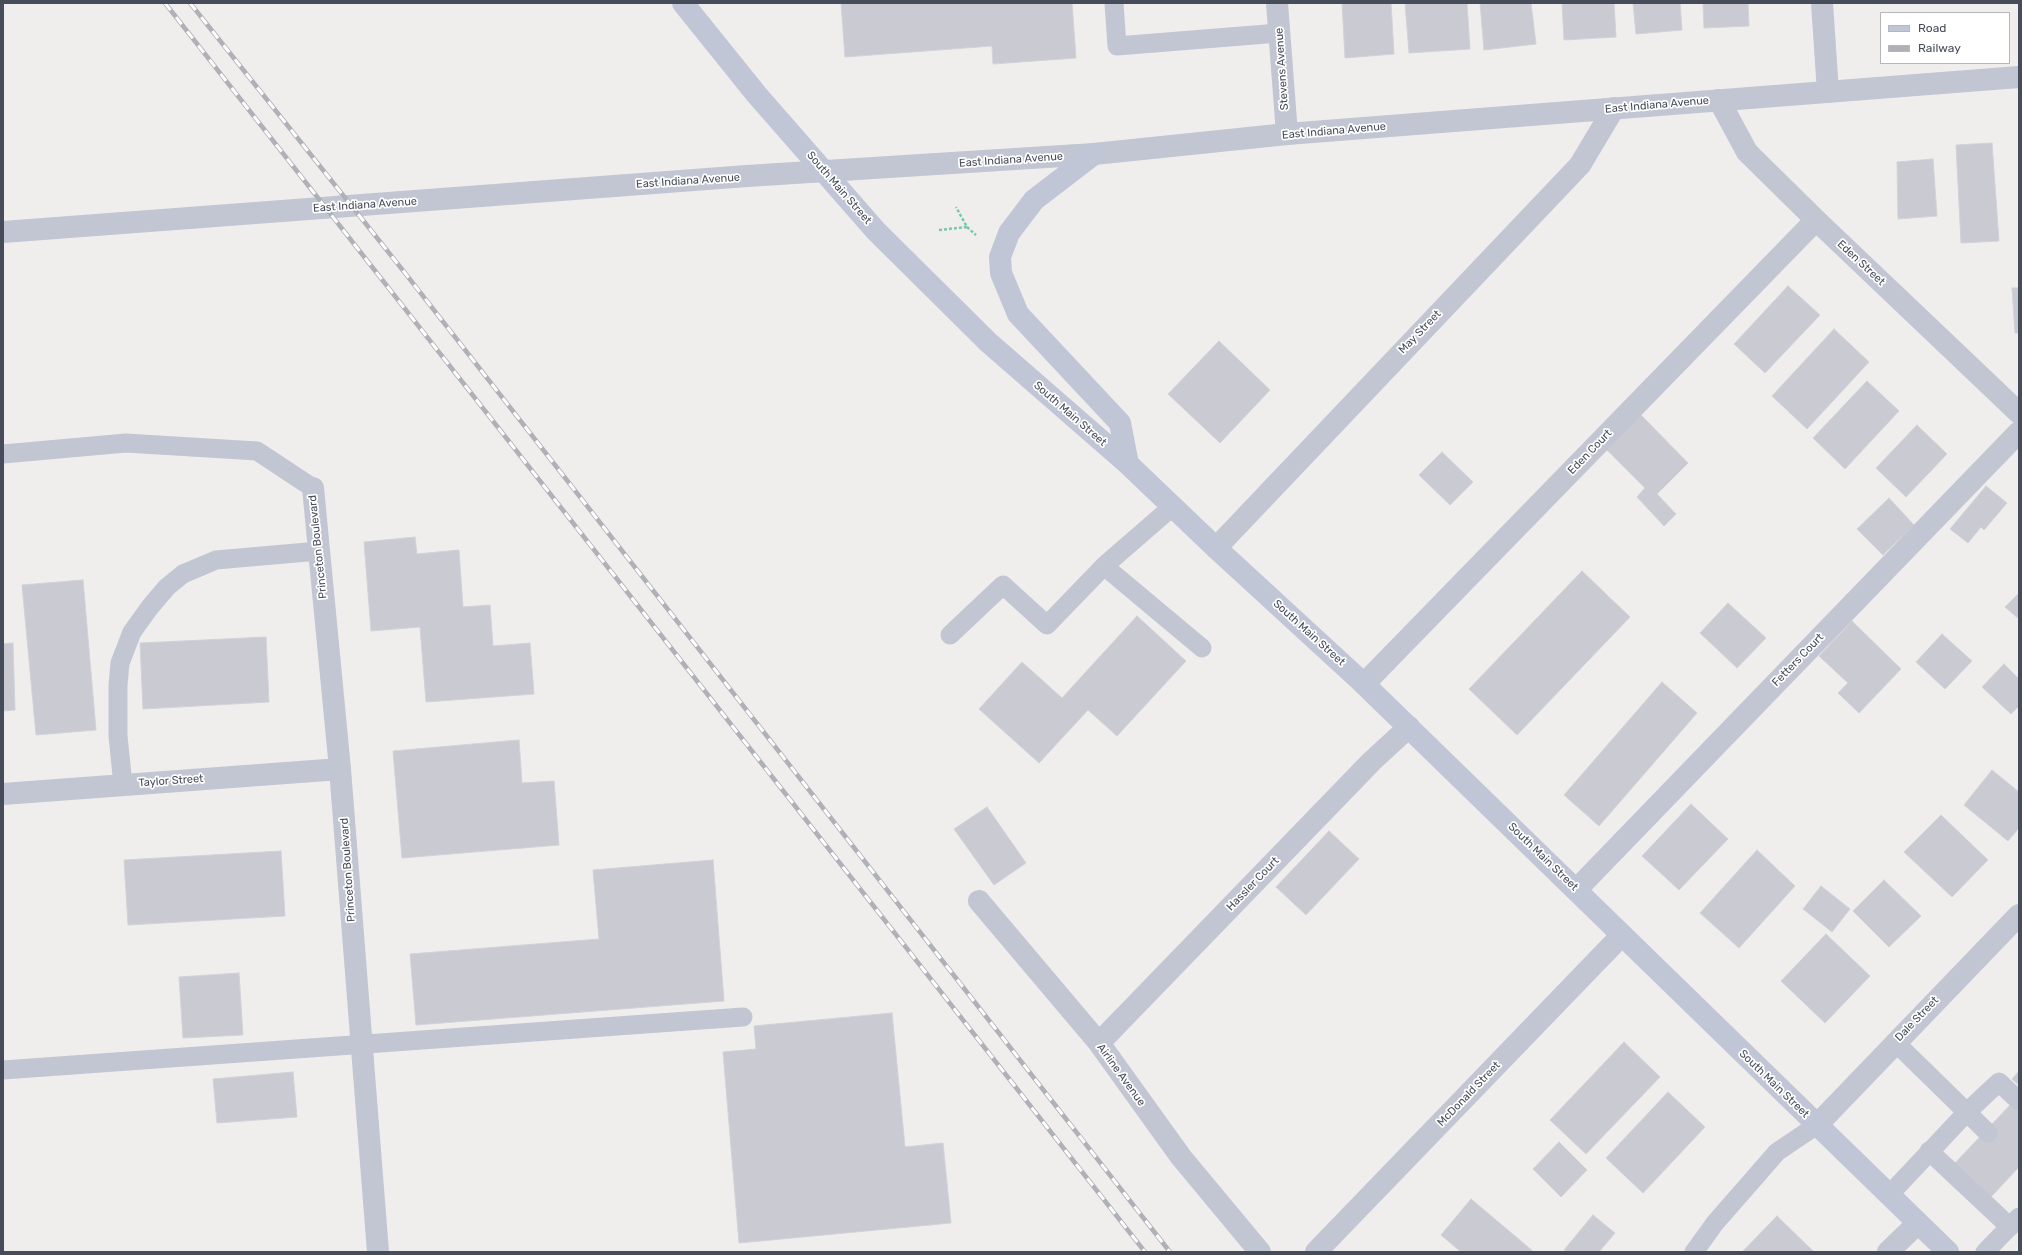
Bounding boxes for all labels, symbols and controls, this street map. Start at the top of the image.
legend [1880,12,2010,64]
text: Road [1918,21,1946,35]
street label: Stevens Avenue [1273,27,1291,111]
text: Railway [1918,41,1961,55]
street label: East Indiana Avenue [1605,94,1709,116]
street label: East Indiana Avenue [1282,120,1386,142]
street label: South Main Street [804,149,874,227]
street label: East Indiana Avenue [959,150,1063,170]
street label: East Indiana Avenue [636,171,740,191]
street label: East Indiana Avenue [313,195,417,215]
street label: Eden Street [1834,238,1888,288]
street label: May Street [1396,308,1444,356]
street label: South Main Street [1031,379,1109,449]
street label: Eden Court [1565,427,1615,477]
street label: Princeton Boulevard [306,494,330,600]
street label: South Main Street [1270,597,1348,669]
street label: Fetters Court [1769,631,1827,689]
street label: Taylor Street [138,772,204,790]
street label: Princeton Boulevard [338,818,358,922]
street label: South Main Street [1505,820,1581,894]
street label: Hassler Court [1224,854,1282,914]
street label: Dale Street [1892,994,1942,1044]
street label: Airline Avenue [1094,1041,1148,1109]
street label: South Main Street [1736,1047,1812,1121]
street label: McDonald Street [1435,1059,1503,1129]

